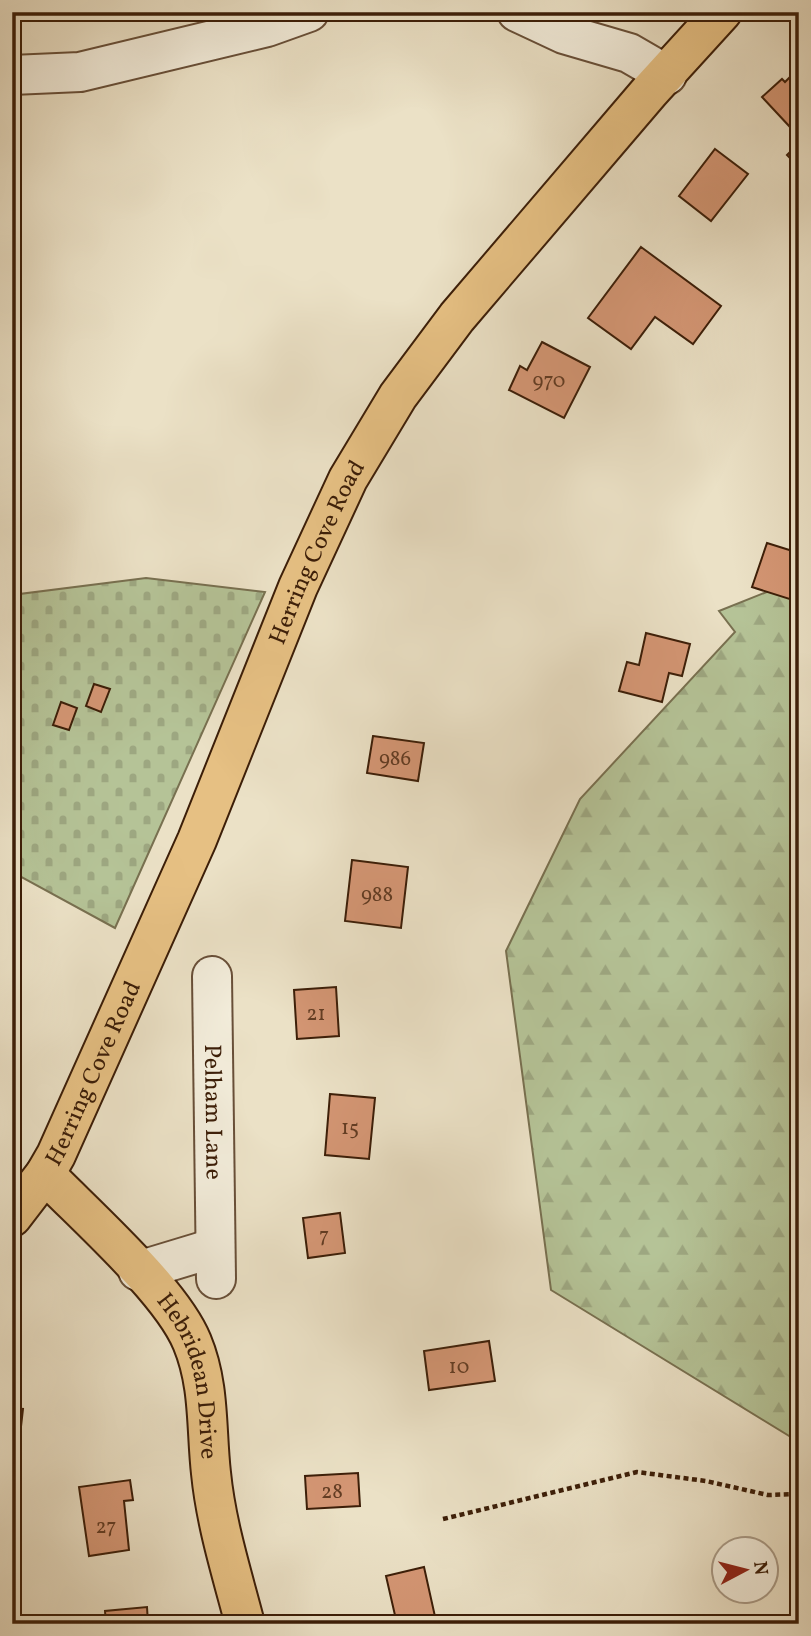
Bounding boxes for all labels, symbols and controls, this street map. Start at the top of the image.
house number: 970 [533,367,565,396]
street label: Herring Cove Road [262,454,375,650]
house number: 986 [379,745,411,774]
house number: 988 [361,881,393,910]
street label: Herring Cove Road [38,976,151,1173]
house number: 21 [306,1000,326,1029]
street label: Pelham Lane [194,1044,230,1180]
house number: 15 [341,1114,359,1143]
house number: 7 [319,1222,329,1251]
street label: Hebridean Drive [147,1286,225,1460]
house number: 10 [449,1353,469,1382]
house number: 28 [321,1478,343,1507]
house number: 27 [96,1513,116,1542]
north arrow [710,1534,780,1604]
text: N [746,1560,774,1577]

